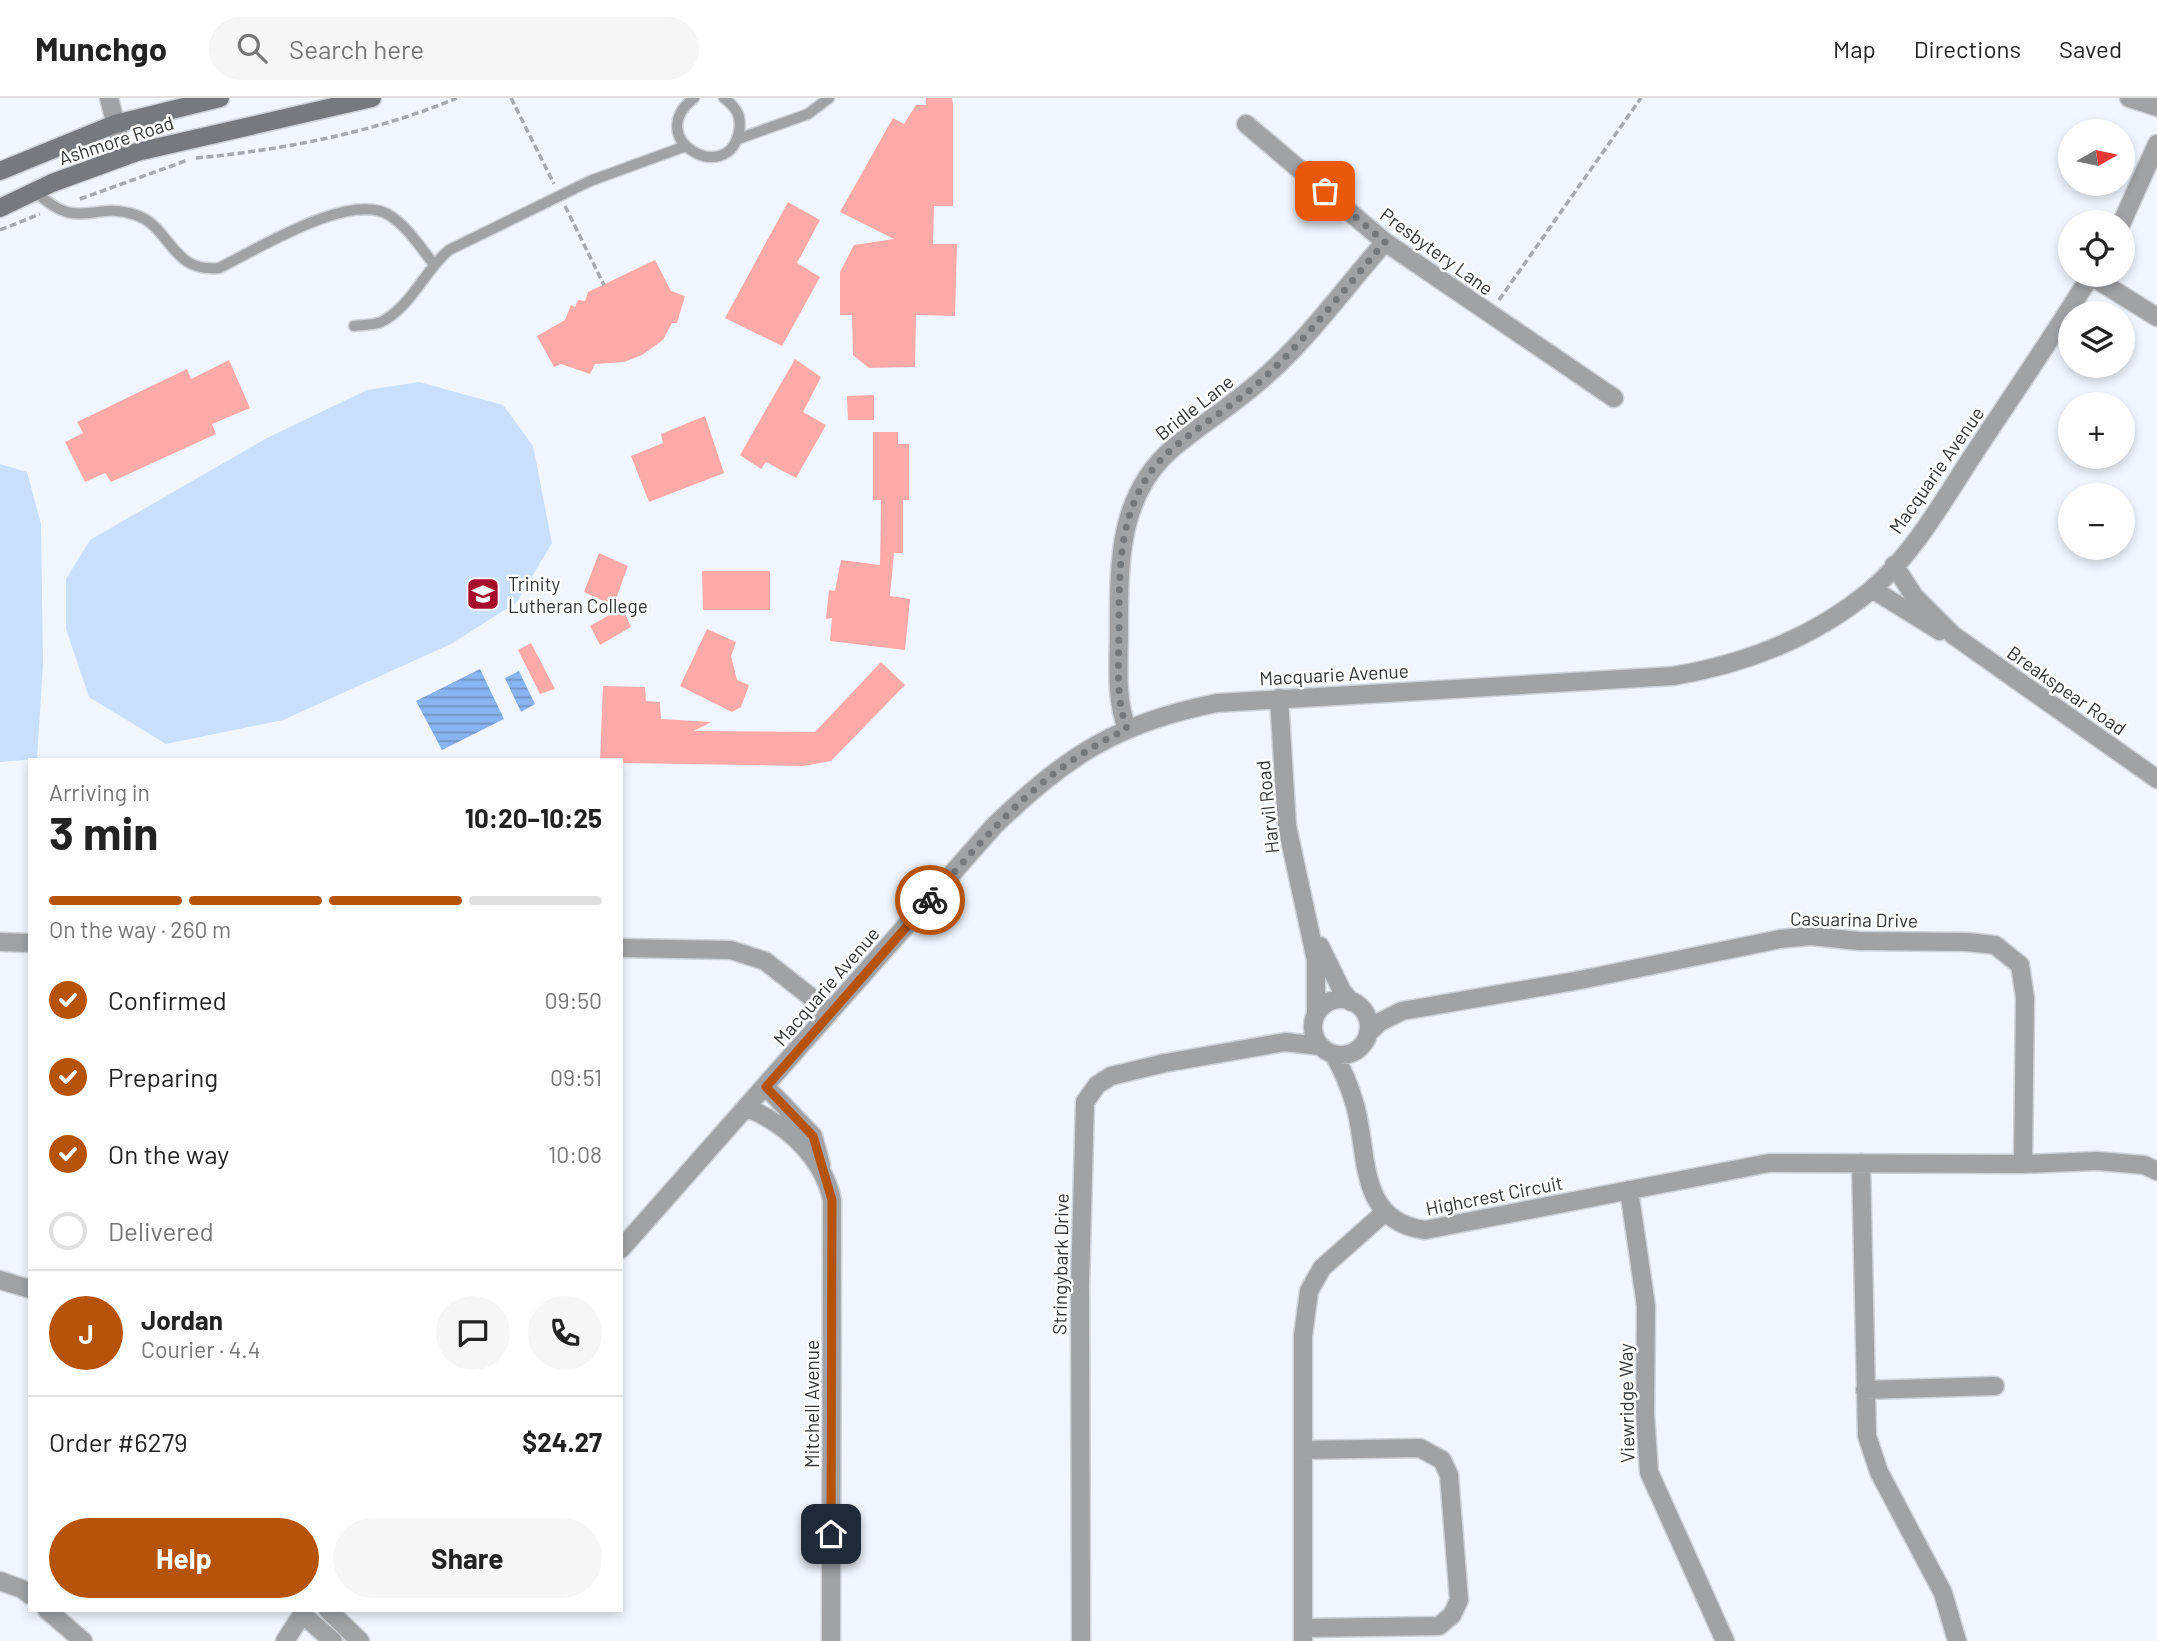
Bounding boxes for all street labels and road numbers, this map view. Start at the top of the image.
street label: Ashmore Road [56,111,176,169]
street label: Presbytery Lane [1376,202,1498,300]
street label: Bridle Lane [1150,369,1238,445]
street label: Macquarie Avenue [1884,402,1988,538]
street label: Breakspear Road [2003,640,2131,740]
street label: Macquarie Avenue [1259,659,1409,689]
street label: Harvil Road [1251,759,1283,855]
street label: Casuarina Drive [1790,906,1918,932]
street label: Macquarie Avenue [768,922,884,1050]
street label: Highcrest Circuit [1424,1170,1564,1220]
street label: Stringybark Drive [1047,1193,1073,1335]
street label: Mitchell Avenue [800,1340,823,1468]
street label: Viewridge Way [1613,1343,1639,1463]

